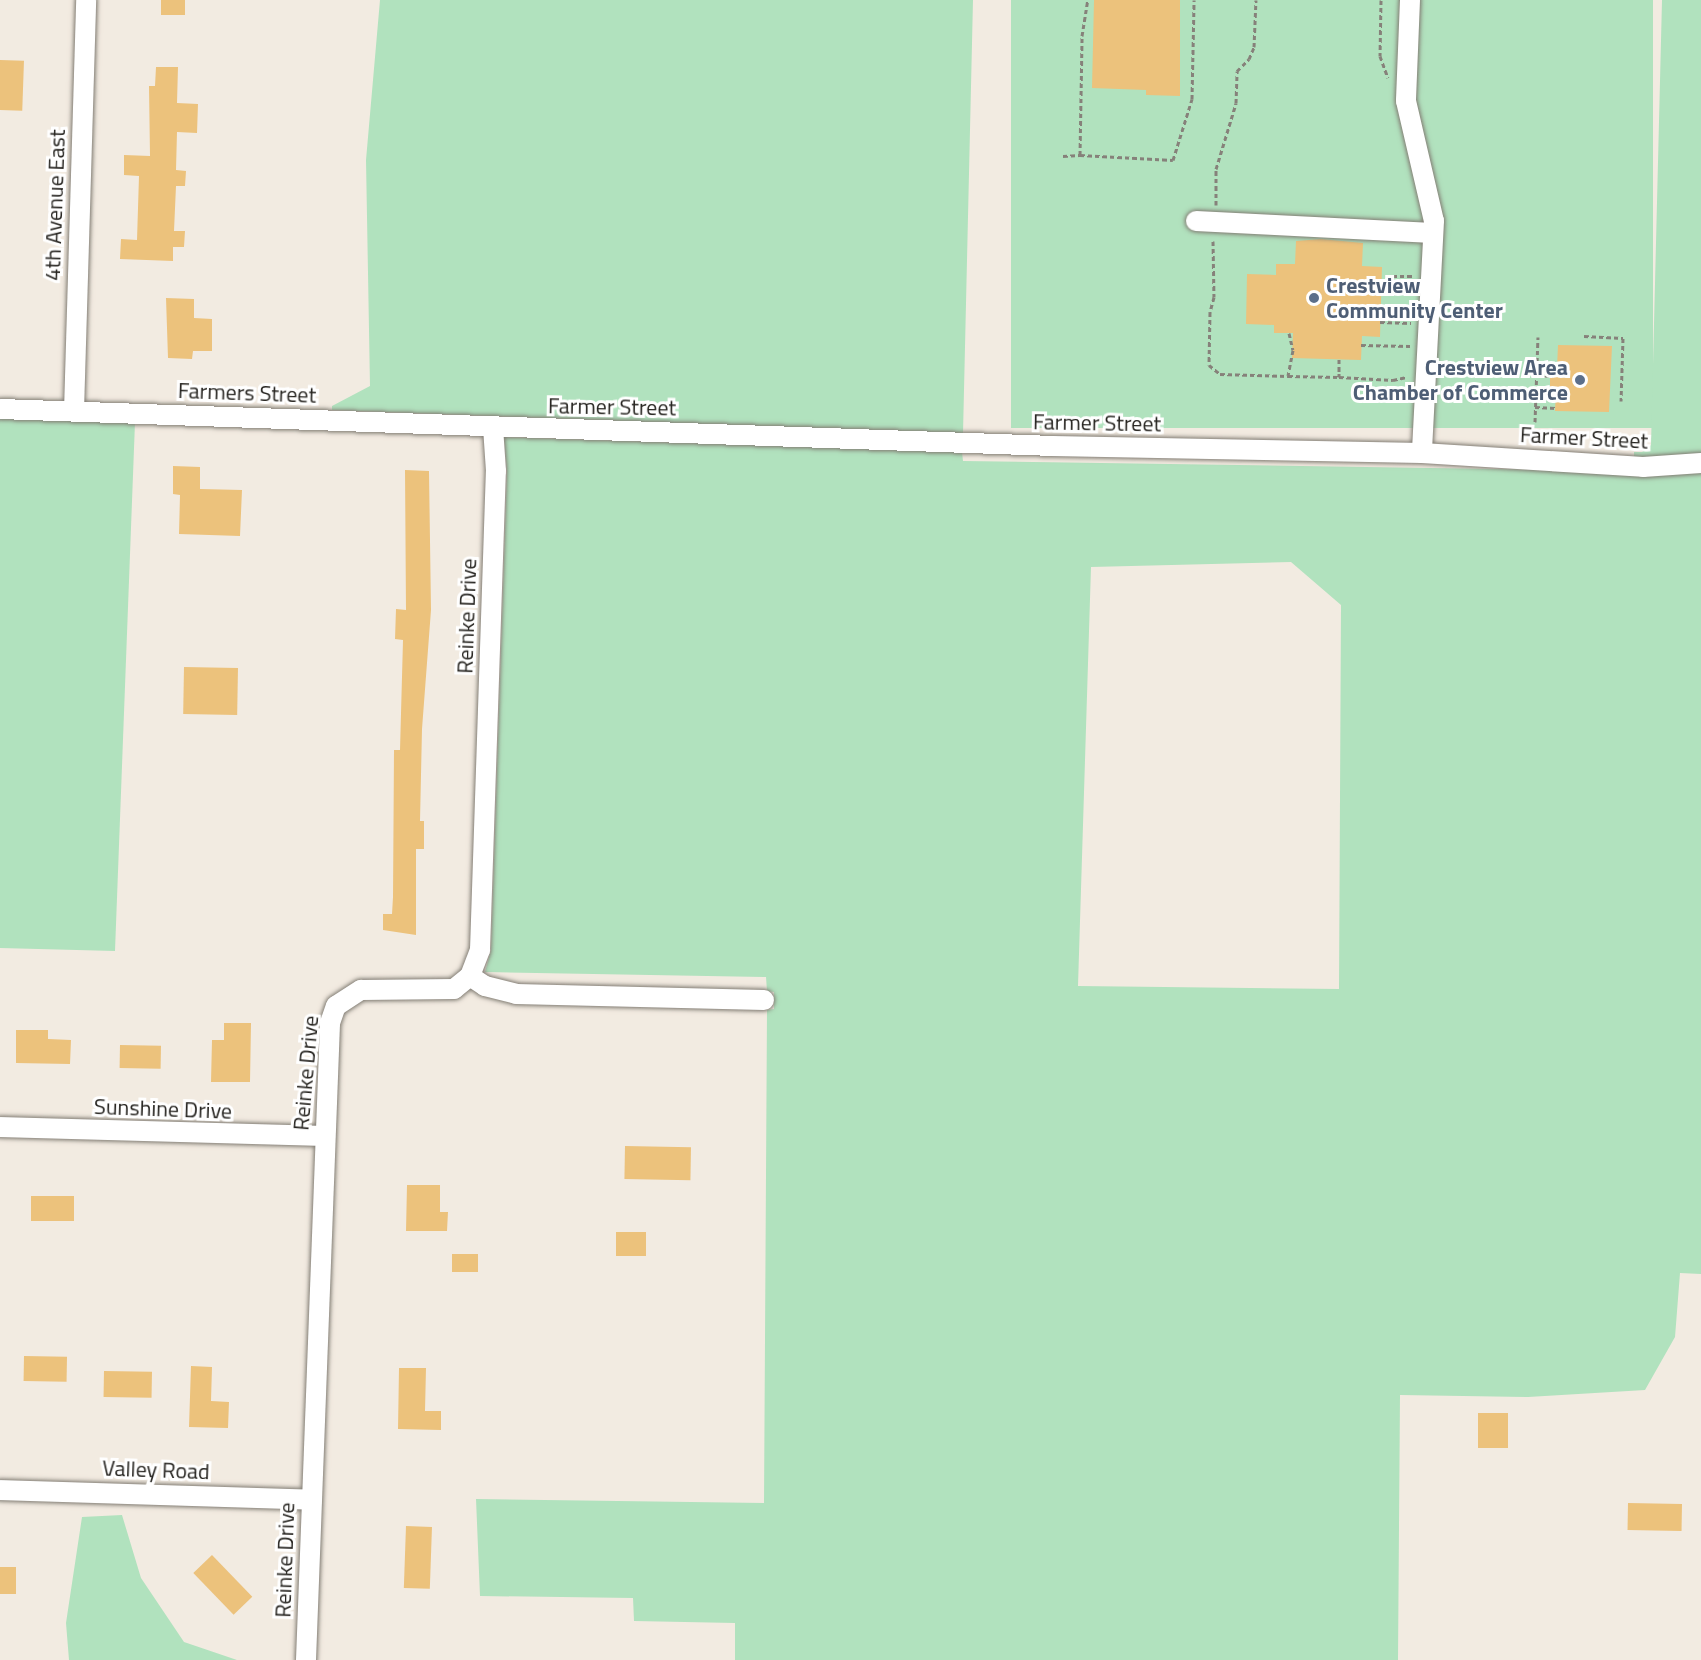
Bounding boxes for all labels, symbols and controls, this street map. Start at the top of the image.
street label: 4th Avenue East [39,129,71,281]
place label: Crestview Community Center [1326,272,1503,324]
marker: Crestview Community Center [1307,291,1321,305]
place label: Crestview Area Chamber of Commerce [1353,354,1568,406]
marker: Crestview Area Chamber of Commerce [1573,373,1587,387]
street label: Farmers Street [177,377,317,409]
street label: Farmer Street [548,393,676,421]
street label: Farmer Street [1033,409,1161,437]
street label: Farmer Street [1519,421,1649,455]
street label: Reinke Drive [452,558,482,674]
street label: Reinke Drive [288,1014,324,1132]
street label: Sunshine Drive [94,1093,232,1125]
street label: Valley Road [102,1455,210,1485]
street label: Reinke Drive [270,1502,300,1618]

